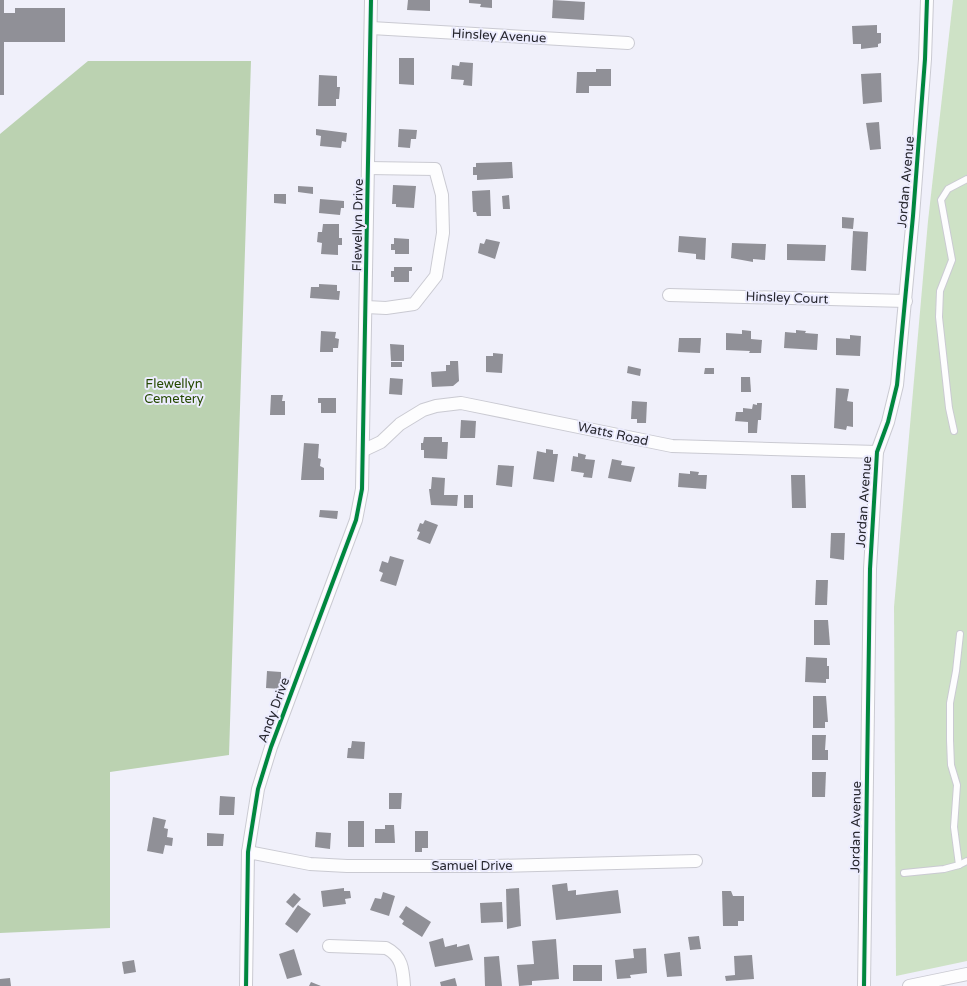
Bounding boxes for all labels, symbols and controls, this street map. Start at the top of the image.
street label: Hinsley Avenue [451,26,547,46]
street label: Jordan Avenue [894,135,918,229]
street label: Flewellyn Drive [349,179,367,271]
street label: Hinsley Court [745,289,829,307]
park label: Flewellyn Cemetery [144,376,204,407]
street label: Watts Road [576,419,650,449]
street label: Jordan Avenue [853,456,875,548]
street label: Andy Drive [255,675,293,745]
street label: Jordan Avenue [847,781,865,873]
street label: Samuel Drive [431,858,513,874]

